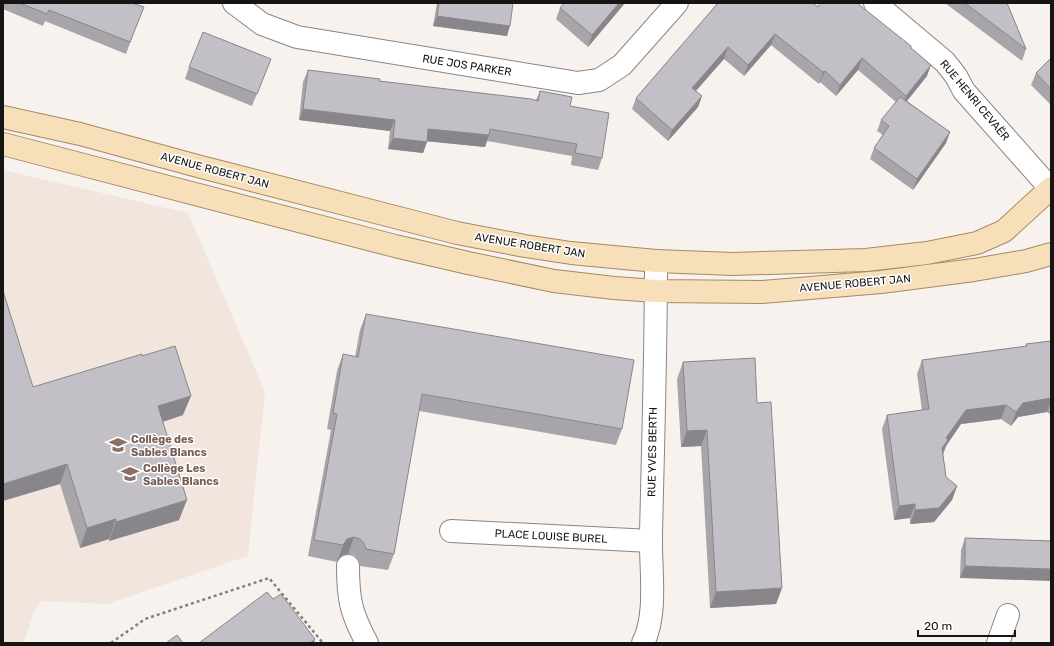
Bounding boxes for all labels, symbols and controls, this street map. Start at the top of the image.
street label: RUE JOS PARKER [421,52,512,79]
street label: RUE HENRI CEVAËR [937,57,1012,143]
street label: AVENUE ROBERT JAN [159,150,271,191]
street label: AVENUE ROBERT JAN [474,230,586,261]
street label: AVENUE ROBERT JAN [799,272,911,295]
street label: RUE YVES BERTH [645,407,660,497]
place label: Collège des Sables Blancs [131,433,207,459]
school or university icon: Collège des Sables Blancs [108,435,128,455]
place label: Collège Les Sables Blancs [143,462,219,488]
school or university icon: Collège Les Sables Blancs [120,464,140,484]
street label: PLACE LOUISE BUREL [494,527,608,546]
scale bar [918,612,1015,638]
text: 20 m [924,619,952,633]

